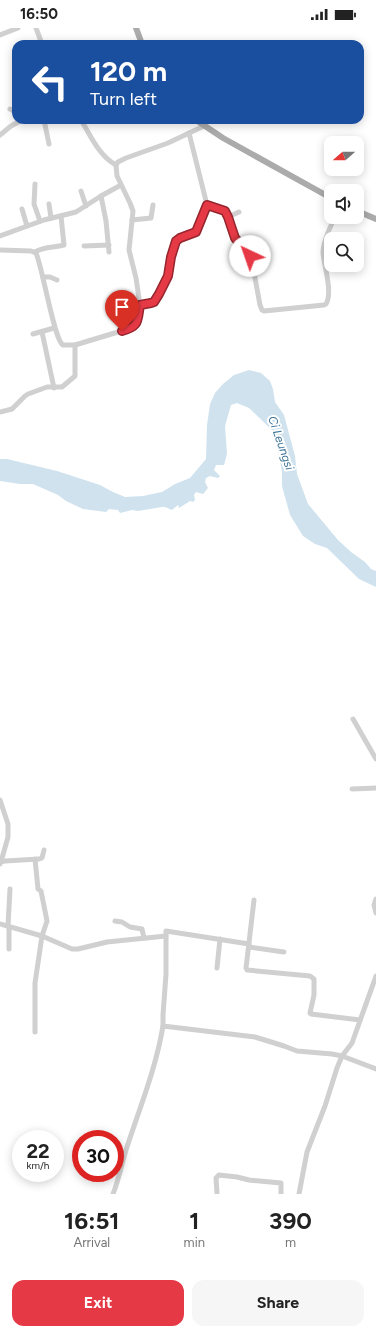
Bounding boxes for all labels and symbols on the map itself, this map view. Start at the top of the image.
north arrow [324,136,364,176]
position arrow [229,235,271,277]
pin [105,290,139,331]
water label: Ci Leungsi [265,414,297,472]
speed limit sign: 30 [72,1130,124,1182]

